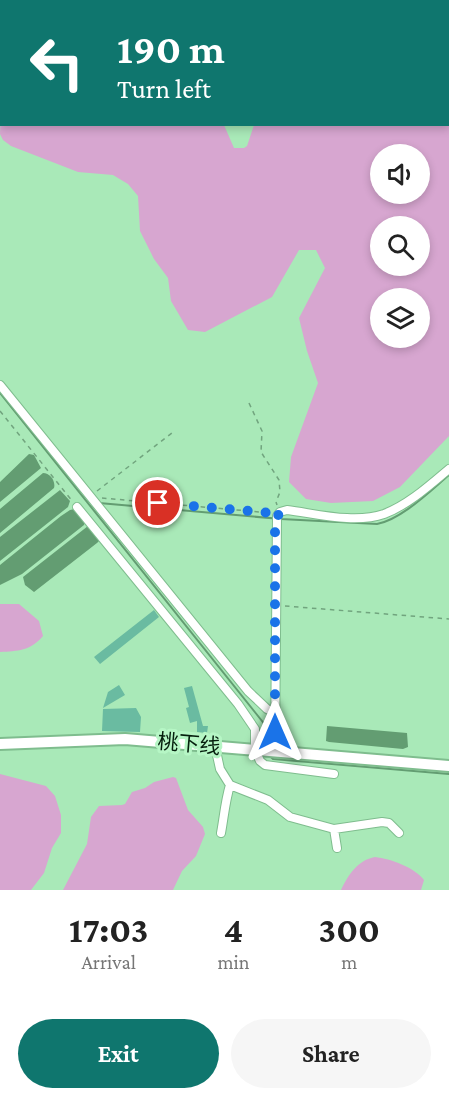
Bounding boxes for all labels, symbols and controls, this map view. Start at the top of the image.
icon: left [18,24,96,102]
text: 190 m [117,25,225,72]
text: Turn left [117,74,211,104]
map controls [370,144,430,348]
button: sound [370,144,430,204]
button: search [370,216,430,276]
button: layers [370,288,430,348]
pin [132,477,183,528]
icon: arrive [141,486,174,519]
position arrow [243,700,307,764]
street label: 桃下线 [157,729,221,759]
text: 17:03 [69,910,148,950]
text: 4 [224,910,243,950]
text: 300 [319,910,380,950]
text: Arrival [81,951,136,973]
text: min [217,951,249,973]
text: m [341,951,357,973]
button: Exit [18,1019,219,1088]
button: Share [231,1019,431,1088]

